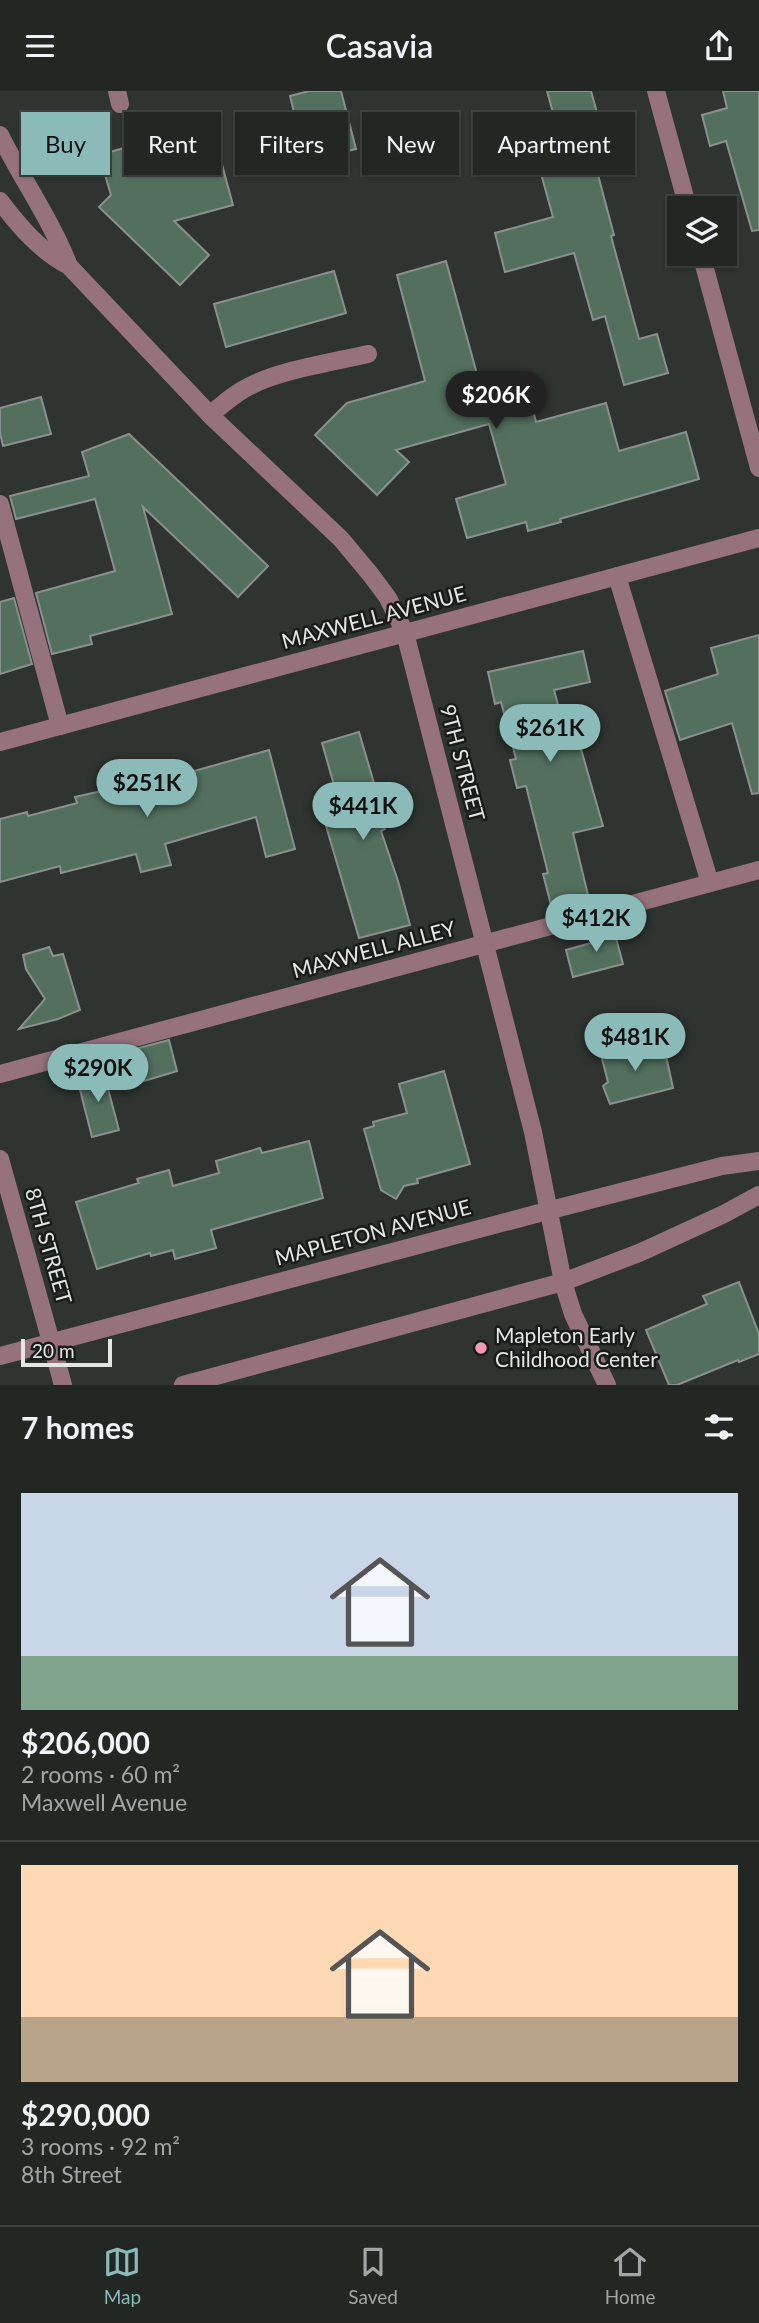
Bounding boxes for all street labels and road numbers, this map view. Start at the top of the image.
street label: MAXWELL AVENUE [279,580,469,653]
street label: 9TH STREET [436,702,491,824]
street label: MAXWELL ALLEY [289,915,459,982]
street label: 8TH STREET [21,1185,78,1307]
street label: MAPLETON AVENUE [272,1193,473,1270]

